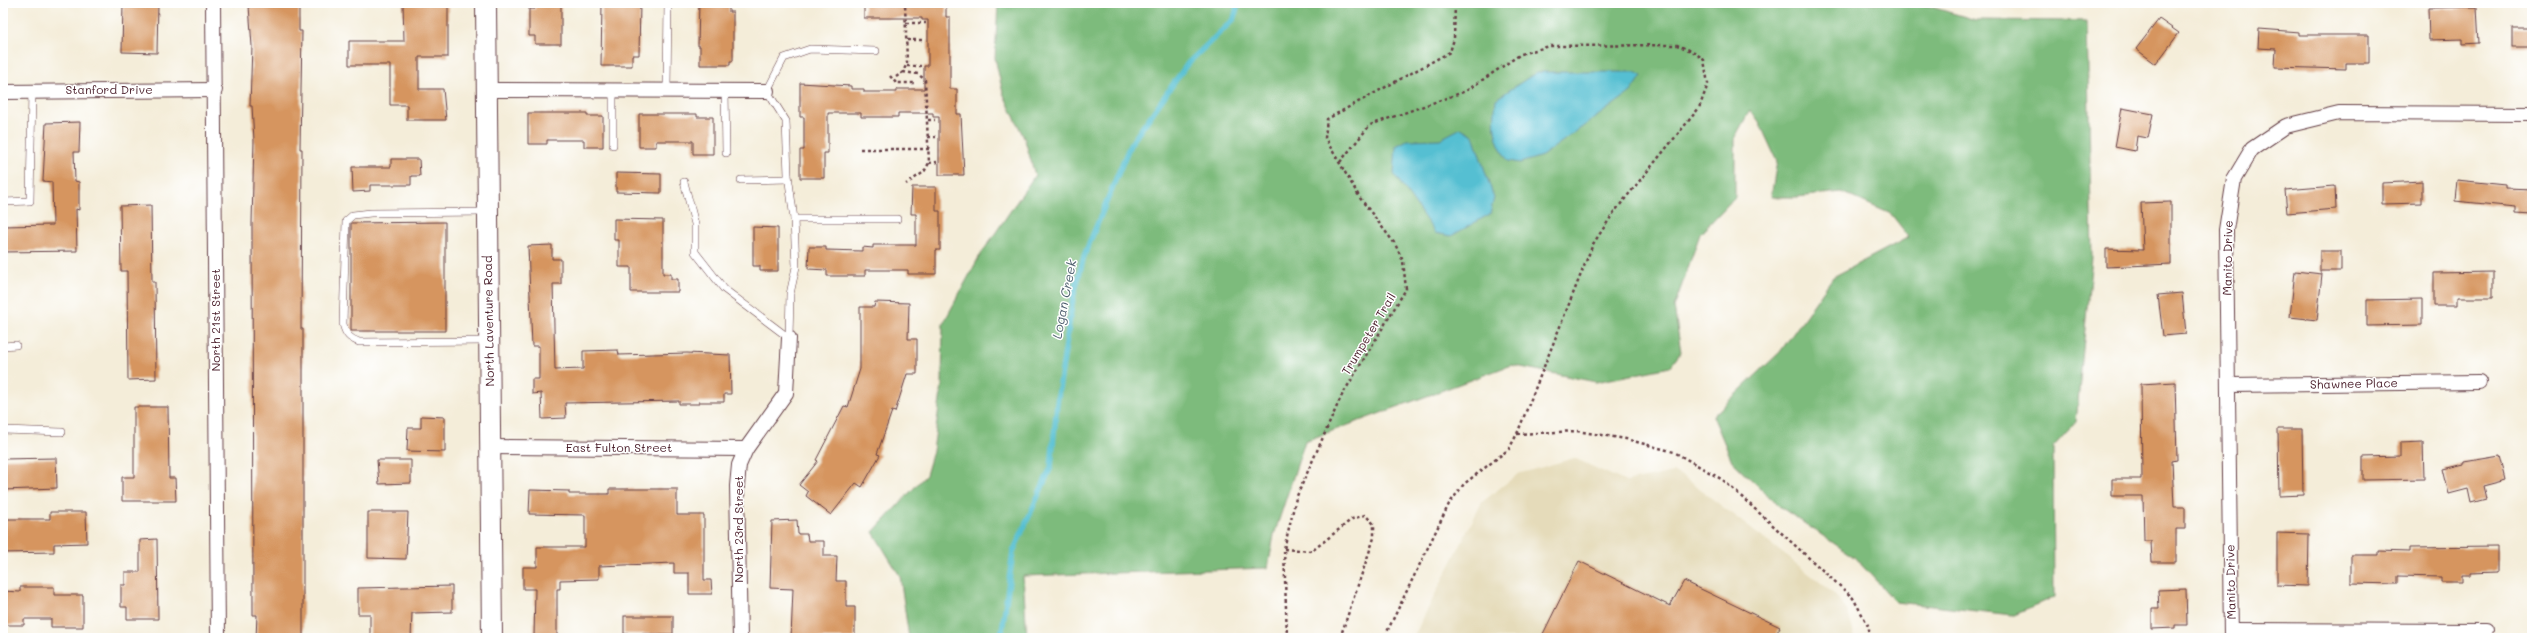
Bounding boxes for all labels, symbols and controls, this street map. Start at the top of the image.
street label: Stanford Drive [65,81,153,97]
street label: Manito Drive [2218,220,2236,296]
street label: North Laventure Road [479,255,497,387]
water label: Logan Creek [1047,257,1080,340]
street label: North 21st Street [207,268,223,372]
street label: Trumpeter Trail [1337,289,1399,378]
street label: Shawnee Place [2310,374,2398,392]
street label: East Fulton Street [566,439,672,455]
street label: North 23rd Street [730,475,746,583]
street label: Manito Drive [2221,544,2239,620]

